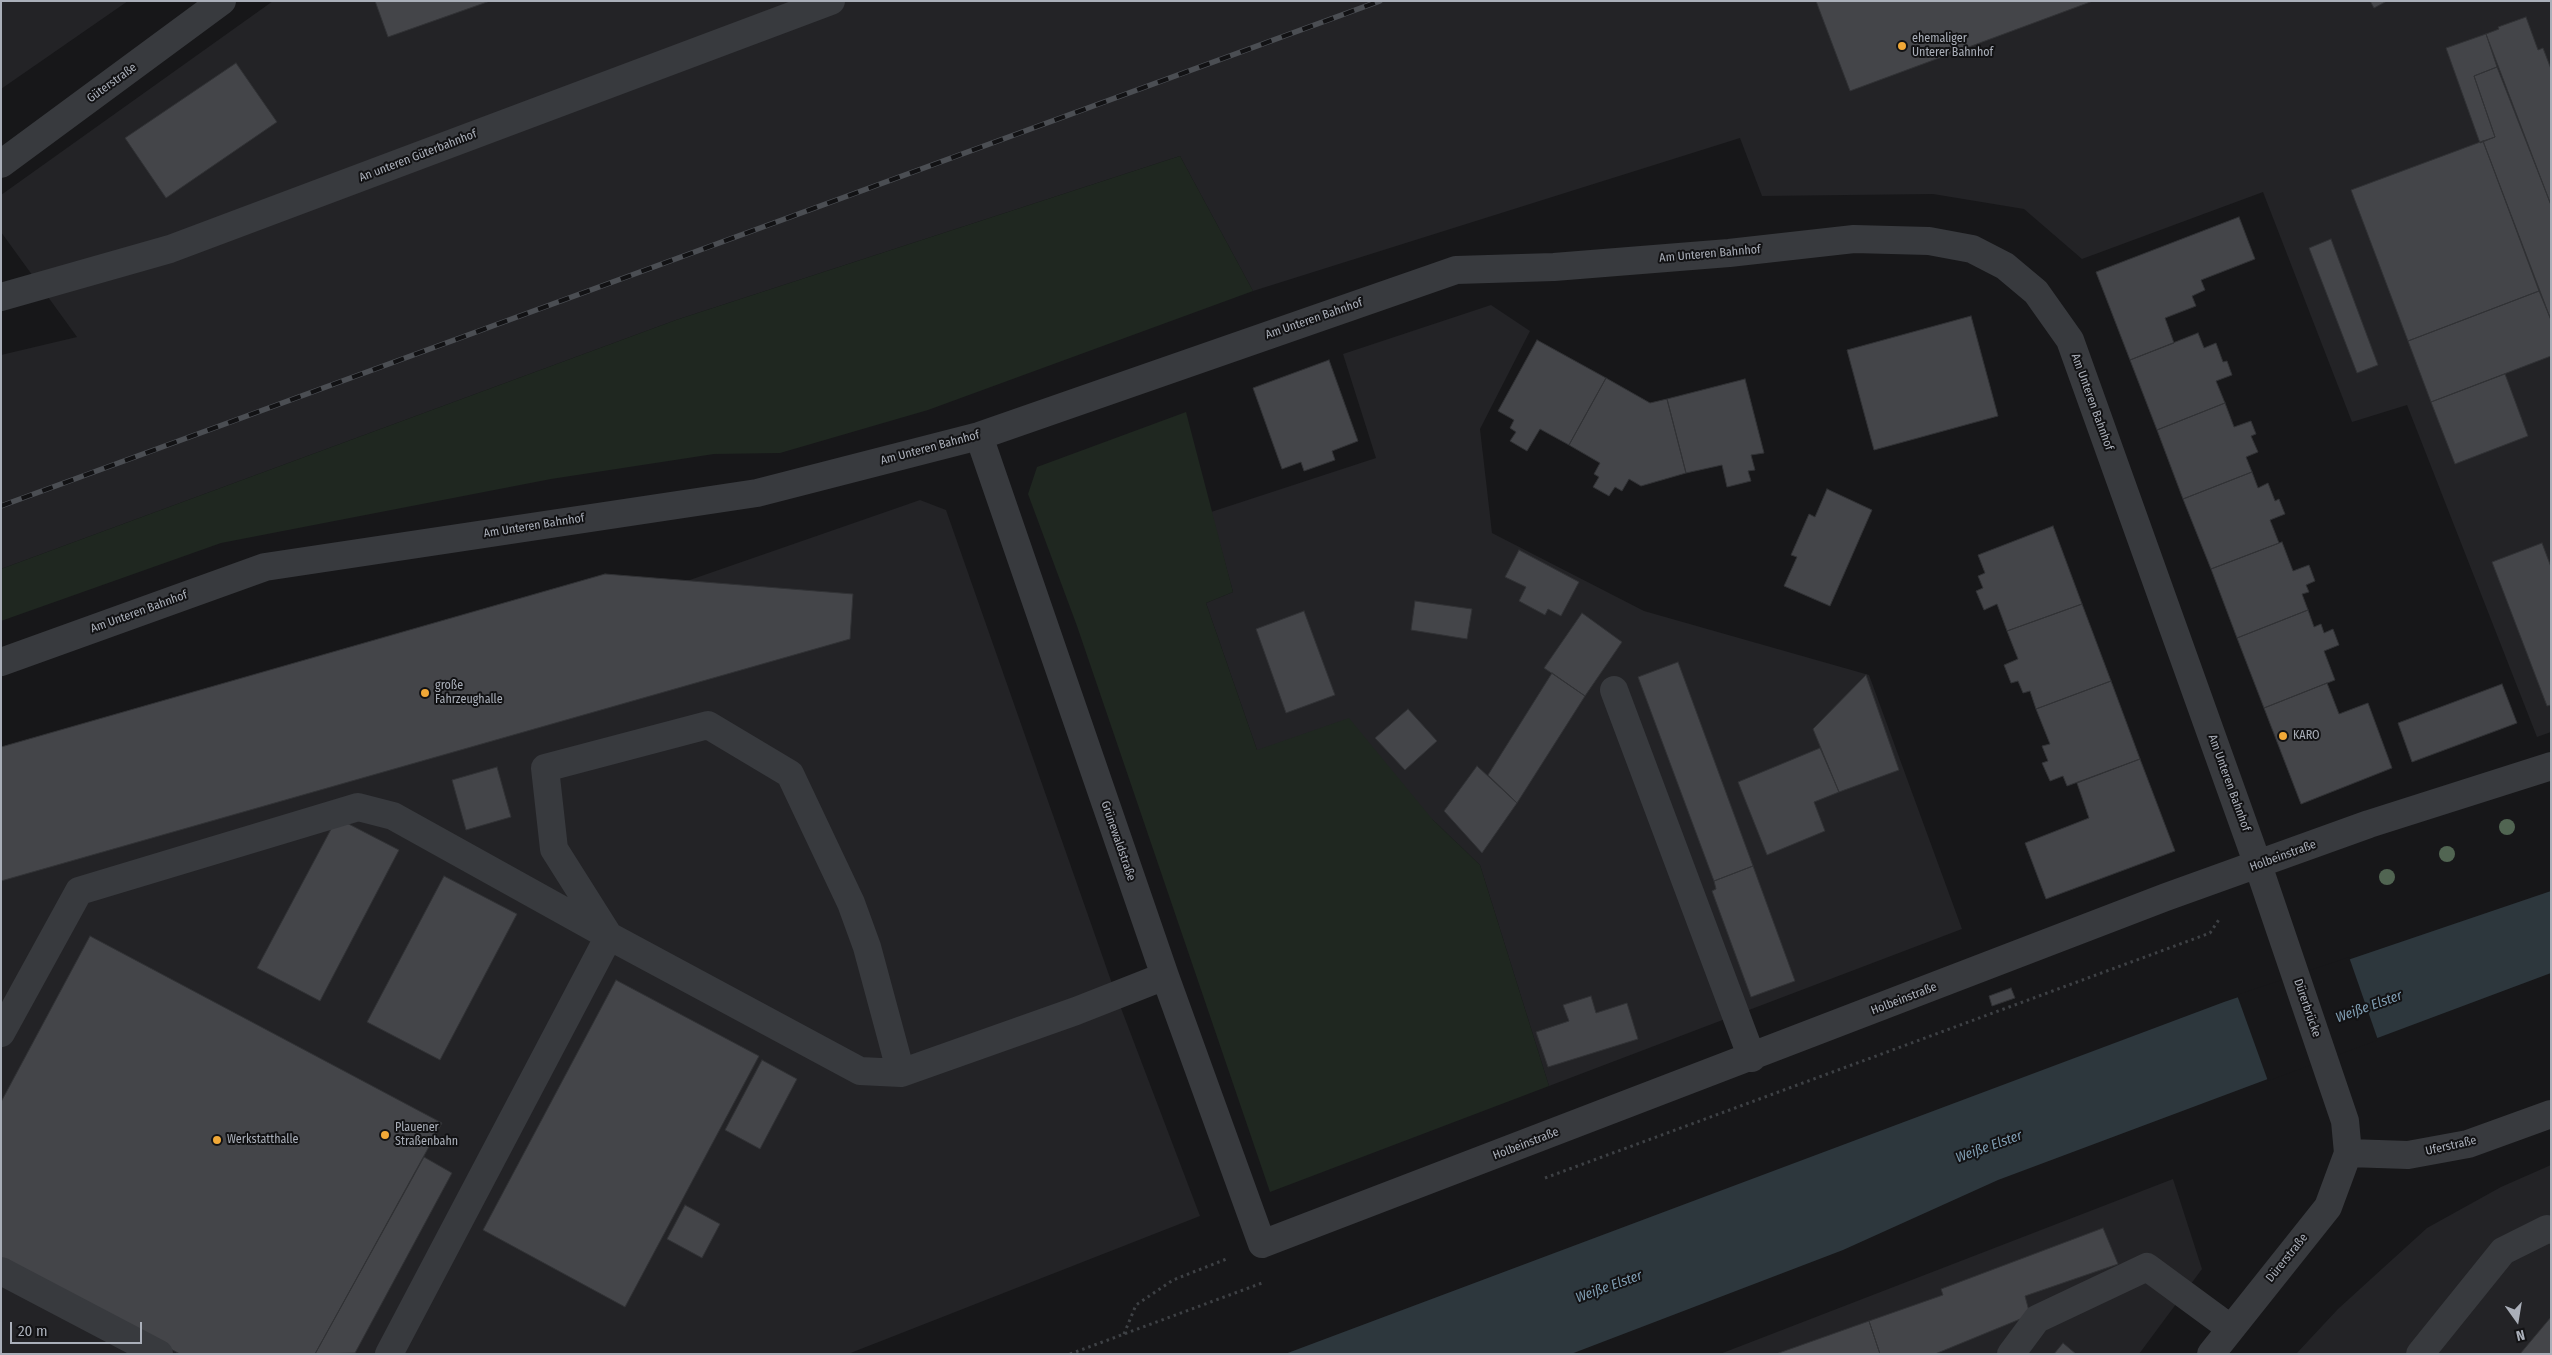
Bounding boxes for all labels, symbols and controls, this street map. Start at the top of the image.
place label: ehemaliger Unterer Bahnhof [1912,32,1993,60]
marker: ehemaliger Unterer Bahnhof [1896,40,1908,52]
street label: Güterstraße [84,60,140,106]
street label: An unteren Güterbahnhof [357,127,479,185]
street label: Am Unteren Bahnhof [1659,242,1761,266]
street label: Am Unteren Bahnhof [1264,296,1364,342]
street label: Am Unteren Bahnhof [2068,352,2116,452]
street label: Am Unteren Bahnhof [879,428,981,468]
street label: Am Unteren Bahnhof [483,511,585,541]
street label: Am Unteren Bahnhof [89,588,189,636]
place label: große Fahrzeughalle [435,679,503,707]
marker: große Fahrzeughalle [419,687,431,699]
place label: KARO [2293,729,2320,743]
marker: KARO [2277,730,2289,742]
street label: Am Unteren Bahnhof [2205,733,2253,833]
street label: Grünewaldstraße [1098,799,1138,883]
street label: Holbeinstraße [2248,837,2318,875]
street label: Dürerbrücke [2290,977,2324,1039]
street label: Holbeinstraße [1869,980,1939,1018]
water label: Weiße Elster [2333,987,2405,1027]
place label: Plauener Straßenbahn [395,1121,458,1149]
street label: Holbeinstraße [1491,1125,1561,1163]
water label: Weiße Elster [1953,1127,2025,1167]
marker: Plauener Straßenbahn [379,1129,391,1141]
place label: Werkstatthalle [227,1133,298,1147]
street label: Uferstraße [2424,1133,2478,1159]
marker: Werkstatthalle [211,1134,223,1146]
street label: Dürerstraße [2263,1231,2311,1285]
water label: Weiße Elster [1573,1267,1645,1307]
north arrow [2492,1295,2542,1345]
scale bar [12,1312,145,1344]
text: 20 m [18,1322,48,1340]
text: N [2514,1326,2526,1344]

